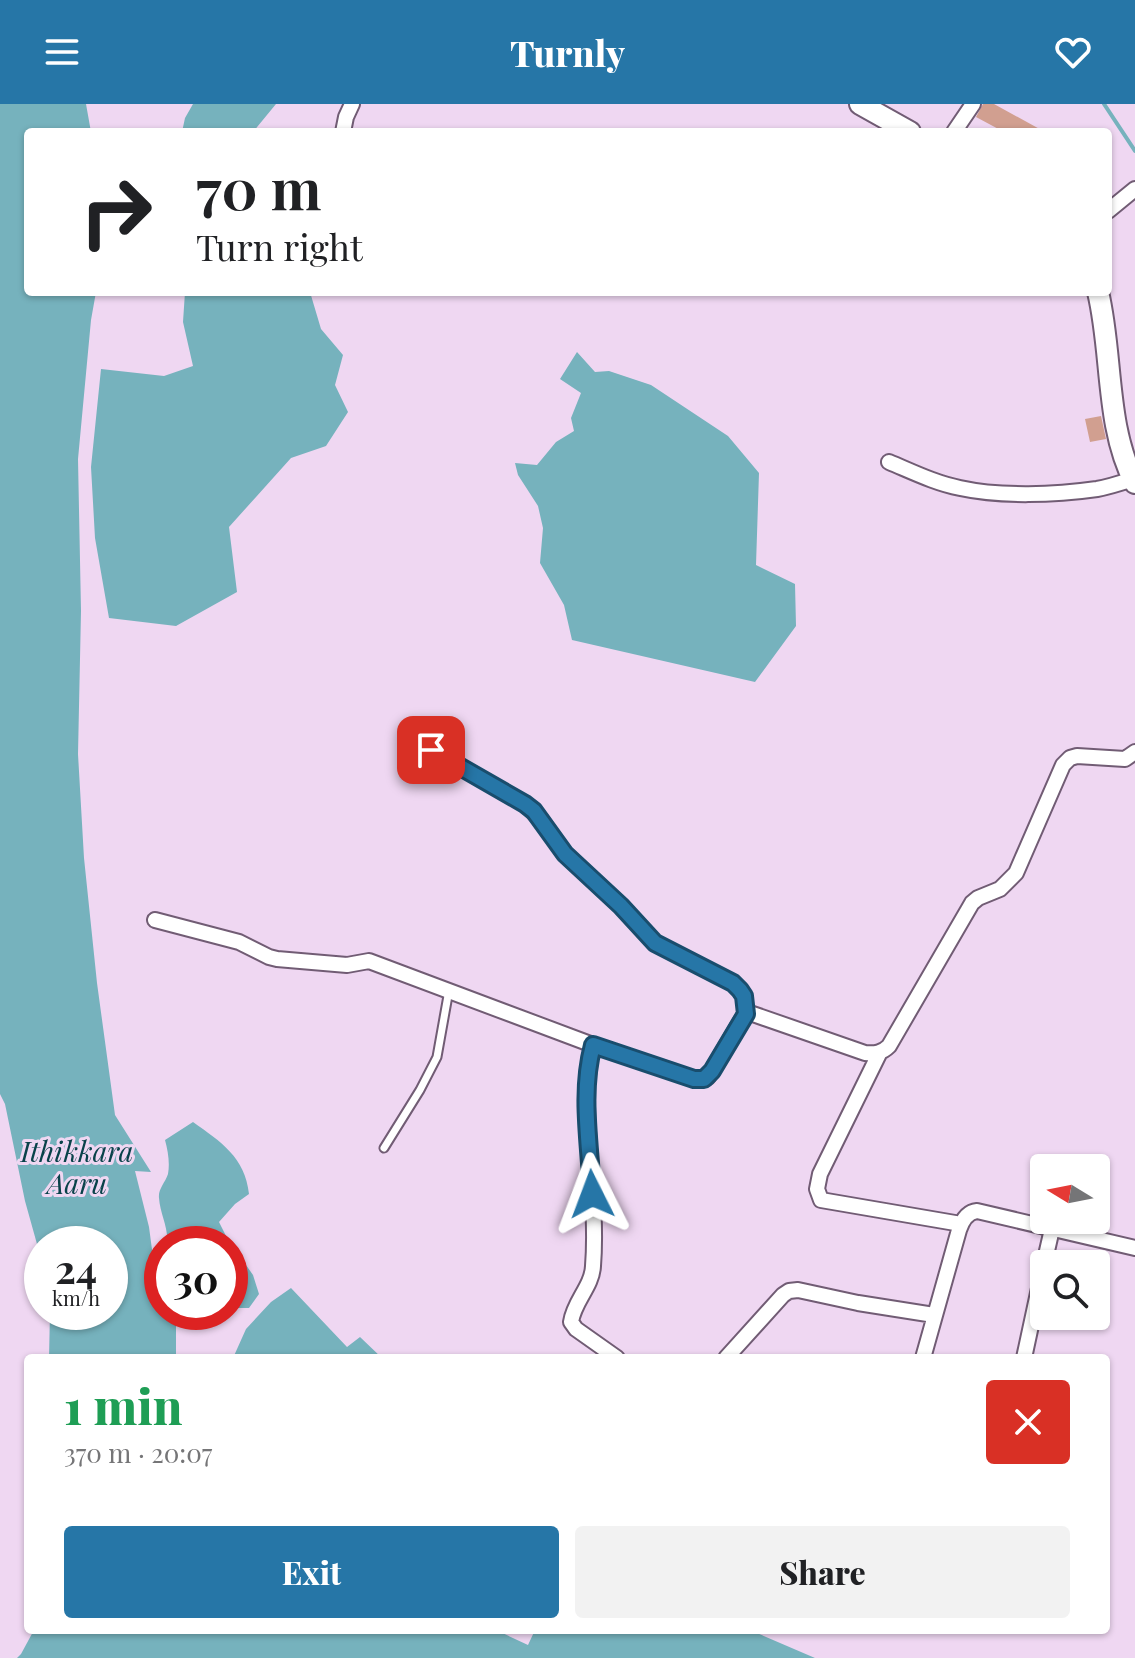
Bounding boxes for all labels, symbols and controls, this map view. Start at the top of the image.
text: Turnly [510,28,625,76]
icon: menu [40,30,84,74]
icon: heart [1051,30,1095,74]
text: 70 m [196,150,321,225]
icon: right [64,160,168,264]
text: Turn right [196,222,363,270]
pin [397,716,465,784]
icon: arrive [409,728,453,772]
water label: Ithikkara Aaru [20,1132,133,1201]
position arrow [550,1152,634,1236]
north arrow [1030,1154,1110,1234]
map controls [1030,1154,1110,1330]
speed limit sign: 30 [144,1226,248,1330]
text: 24 [55,1241,97,1294]
button: search [1030,1250,1110,1330]
text: km/h [52,1284,100,1311]
text: 1 min [64,1373,182,1437]
button: close [986,1380,1070,1464]
text: 370 m · 20:07 [64,1435,212,1470]
button: Exit [64,1526,559,1618]
button: Share [575,1526,1070,1618]

